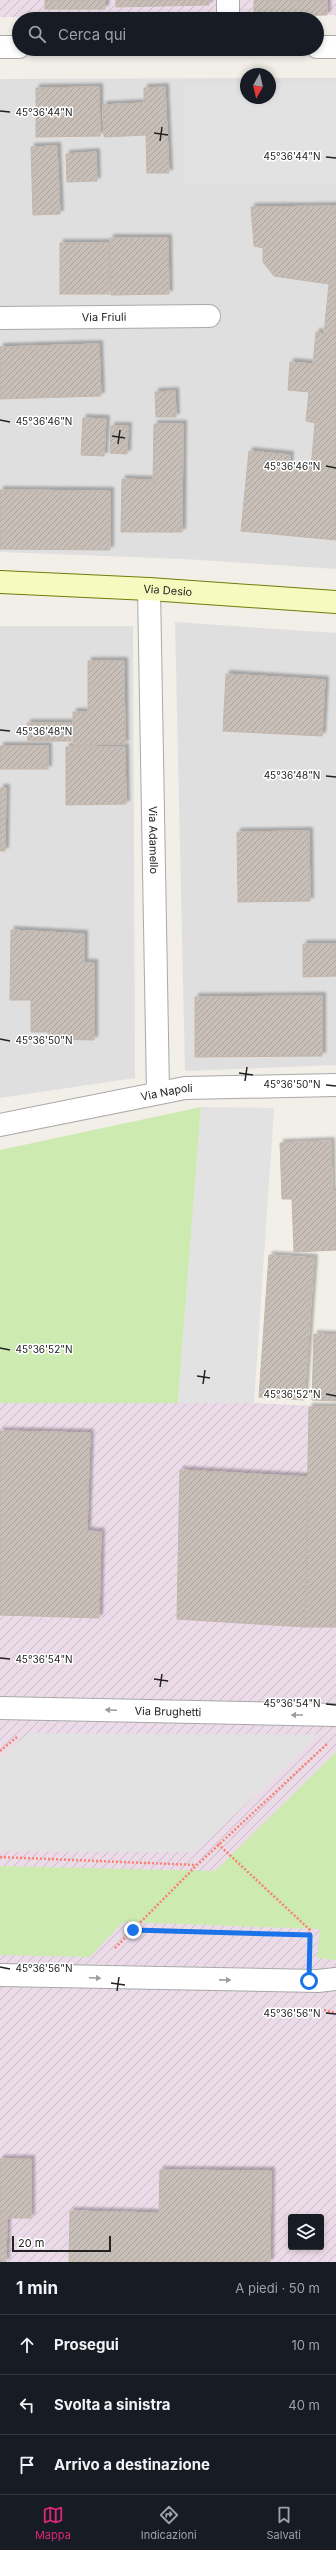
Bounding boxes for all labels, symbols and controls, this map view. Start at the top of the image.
search box [12,12,324,56]
icon: search [26,23,48,45]
text: Cerca qui [58,25,126,44]
north arrow [240,68,276,104]
text: 45°36'44"N [16,106,72,118]
text: 45°36'44"N [264,150,320,162]
street label: Via Friuli [82,310,126,324]
text: 45°36'46"N [16,415,72,427]
text: 45°36'46"N [264,460,320,472]
street label: Via Desio [143,582,193,599]
text: 45°36'48"N [16,725,72,737]
text: 45°36'48"N [264,769,320,781]
street label: Via Adamello [146,806,161,875]
text: 45°36'50"N [15,1034,73,1046]
text: 45°36'50"N [263,1078,321,1090]
street label: Via Napoli [139,1081,193,1104]
text: 45°36'52"N [16,1343,72,1355]
text: 45°36'52"N [264,1388,320,1400]
text: 45°36'54"N [15,1653,73,1665]
text: 45°36'54"N [263,1697,321,1709]
street label: Via Brughetti [134,1704,201,1719]
one-way arrow [105,1706,117,1713]
one-way arrow [290,1712,303,1718]
route end [124,1921,142,1939]
text: 45°36'56"N [16,1962,72,1974]
route start [300,1972,318,1990]
one-way arrow [89,1975,101,1982]
one-way arrow [219,1977,232,1983]
text: 45°36'56"N [264,2007,320,2019]
map controls [288,2214,324,2250]
button: layers [288,2214,324,2250]
scale bar [12,2234,111,2253]
text: 20 m [18,2236,44,2250]
text: 1 min [16,2278,58,2298]
text: A piedi · 50 m [235,2280,320,2296]
icon: ahead [16,2334,38,2356]
text: Prosegui [54,2335,119,2354]
text: 10 m [291,2337,320,2353]
icon: left [16,2394,38,2416]
text: Svolta a sinistra [54,2395,171,2414]
text: 40 m [288,2397,320,2413]
icon: arrive [16,2454,38,2476]
text: Arrivo a destinazione [54,2455,210,2474]
tab: Mappa [35,2504,71,2542]
tab: Indicazioni [141,2504,197,2542]
tab: Salvati [267,2504,301,2542]

